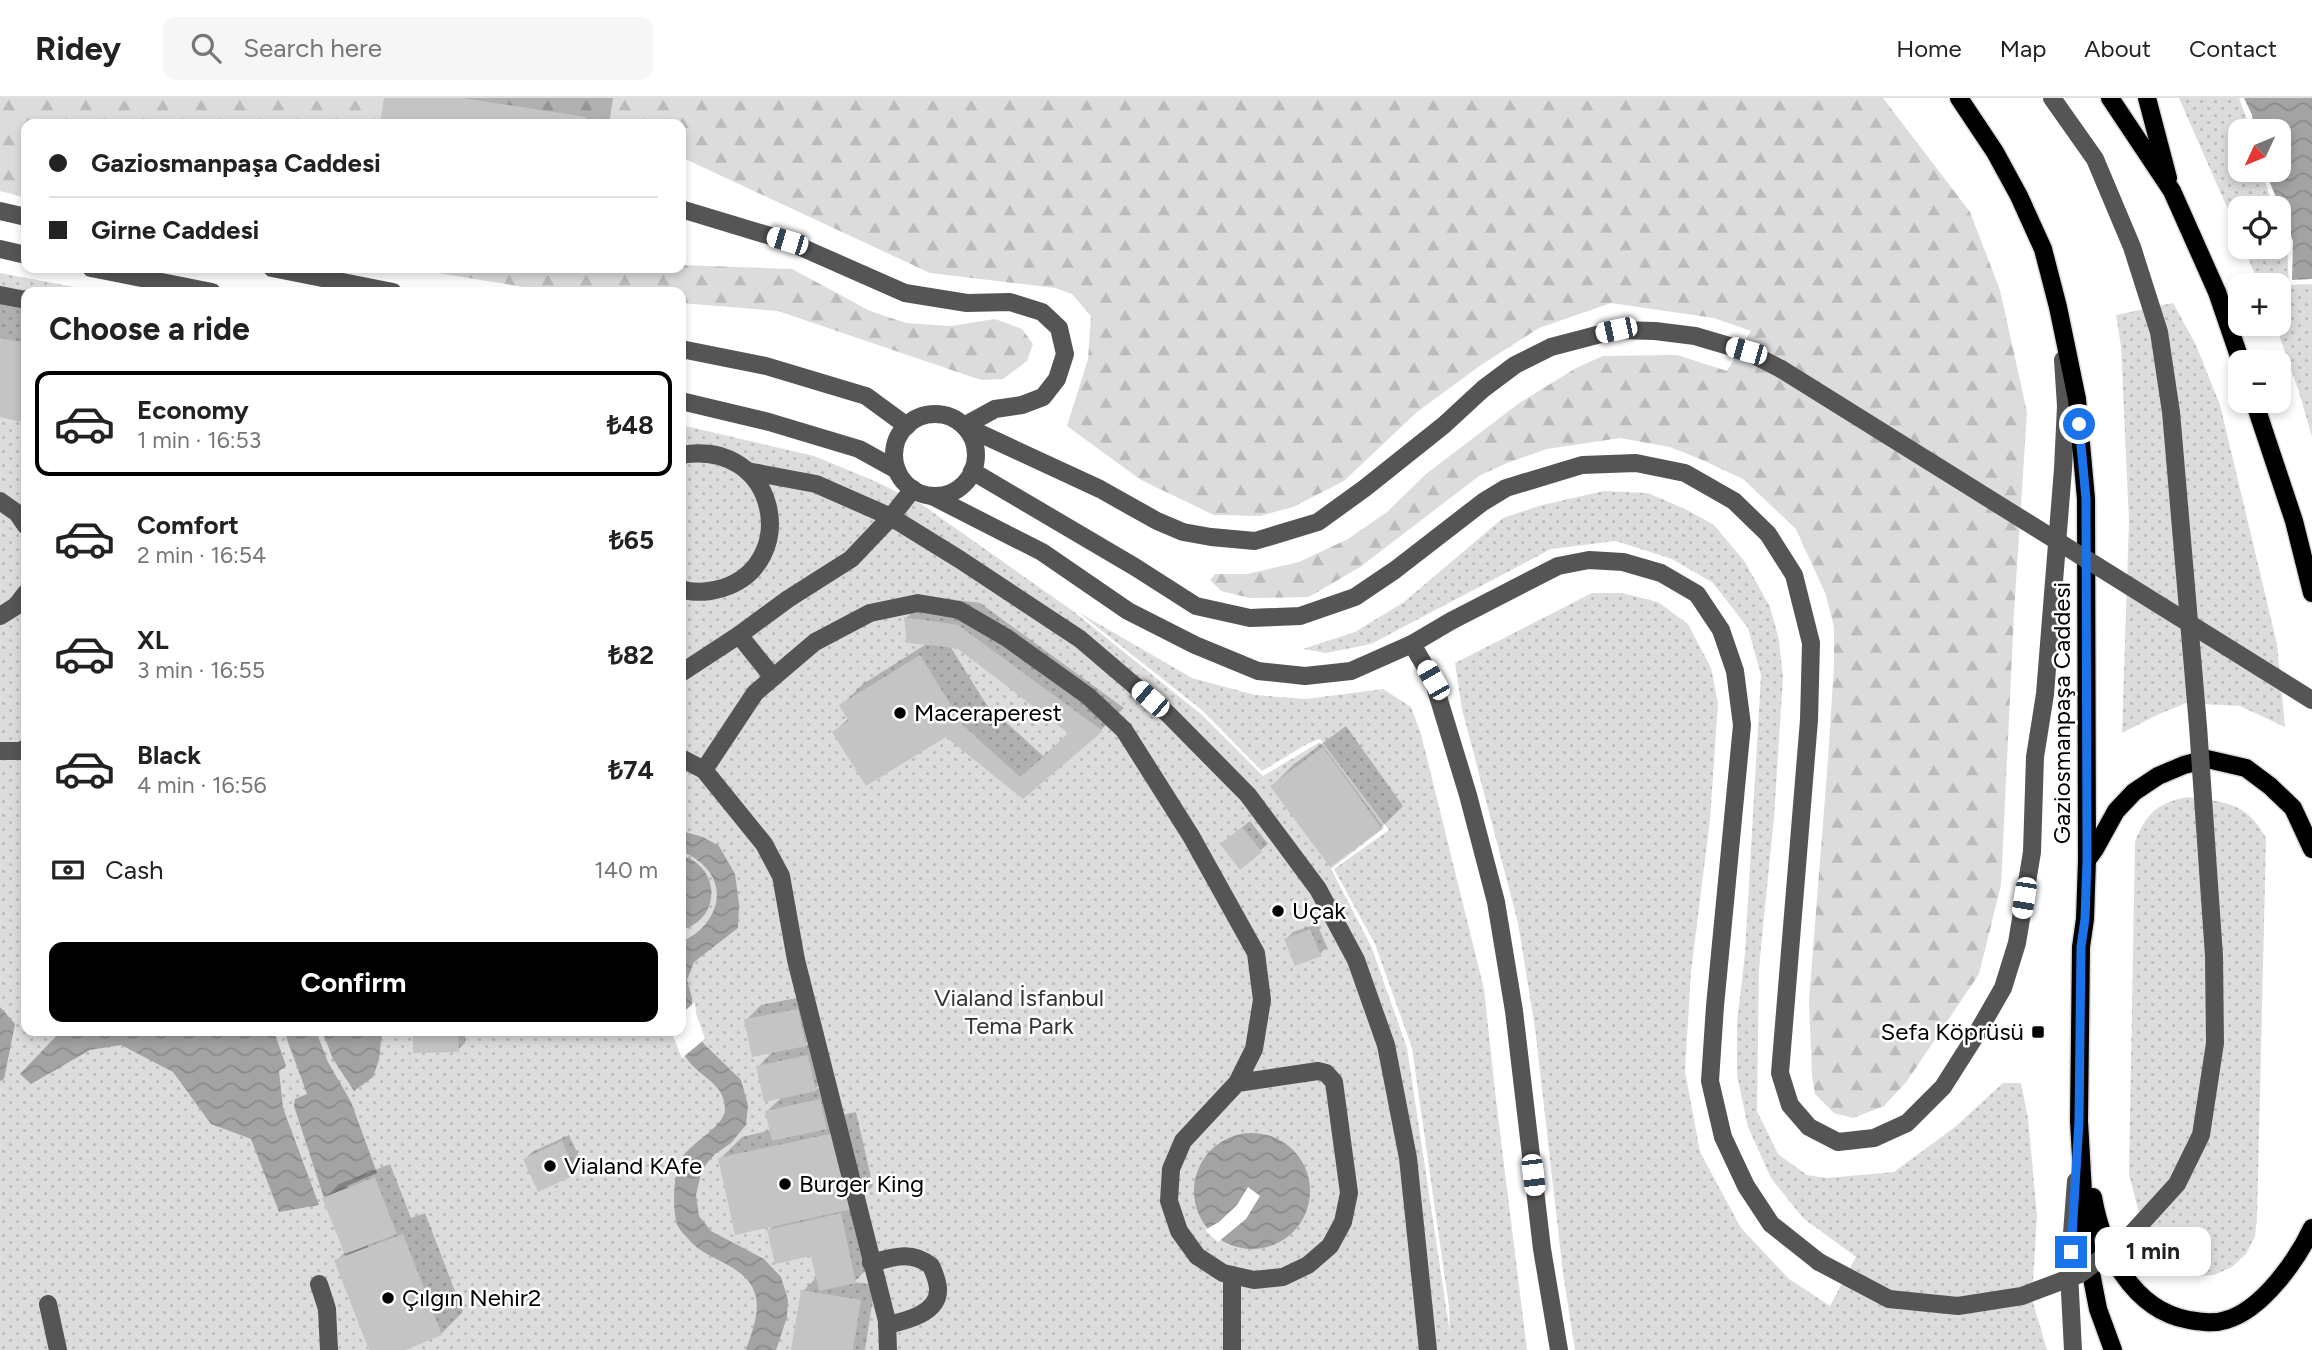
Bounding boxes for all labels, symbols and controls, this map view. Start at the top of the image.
search box [163,17,653,80]
text: Ridey [35,29,121,68]
icon: search [187,29,225,67]
text: Search here [243,32,382,64]
text: Home [1896,34,1962,63]
text: Map [2000,34,2046,63]
text: About [2084,34,2151,63]
text: Contact [2189,34,2277,63]
north arrow [2228,119,2291,182]
map controls [2228,119,2291,413]
text: Gaziosmanpaşa Caddesi [91,147,381,179]
button: locate [2228,196,2291,259]
text: Girne Caddesi [91,214,259,246]
car [764,225,811,257]
button: + [2228,273,2291,336]
text: Choose a ride [49,310,250,348]
car [1594,315,1639,345]
car [1723,335,1770,367]
button: − [2228,350,2291,413]
icon: car [53,392,116,455]
text: Economy [137,394,249,426]
route start [2063,408,2095,440]
text: ₺48 [607,409,654,441]
text: 1 min · 16:53 [137,426,261,454]
icon: car [53,507,116,570]
text: Comfort [137,509,239,541]
text: ₺65 [609,524,654,556]
text: 2 min · 16:54 [137,541,266,569]
street label: Gaziosmanpaşa Caddesi [2047,582,2076,844]
icon: car [53,622,116,685]
text: XL [137,624,169,656]
text: ₺82 [608,639,654,671]
text: 3 min · 16:55 [137,656,265,684]
car [1414,657,1453,703]
car [1128,677,1173,721]
place label: Maceraperest [914,698,1062,727]
marker: Maceraperest [892,705,908,721]
icon: car [53,737,116,800]
text: Black [137,739,201,771]
text: ₺74 [608,754,654,786]
text: 4 min · 16:56 [137,771,267,799]
icon: cash [49,851,87,889]
text: Cash [105,854,164,886]
text: 140 m [594,856,658,884]
car [2011,876,2038,920]
place label: Uçak [1292,896,1346,925]
marker: Uçak [1270,903,1286,919]
button: Confirm [49,942,658,1022]
park label: Vialand İsfanbul Tema Park [934,983,1104,1040]
place label: Sefa Köprüsü [1881,1017,2024,1046]
marker: Sefa Köprüsü [2030,1024,2046,1040]
place label: Vialand KAfe [564,1151,702,1180]
car [1521,1153,1546,1197]
marker: Vialand KAfe [542,1158,558,1174]
place label: Burger King [799,1169,924,1198]
marker: Burger King [777,1176,793,1192]
callout: 1 min [2096,1228,2211,1276]
route end [2055,1236,2087,1268]
text: 1 min [2126,1237,2180,1265]
place label: Çılgın Nehir2 [402,1283,541,1312]
marker: Çılgın Nehir2 [380,1290,396,1306]

